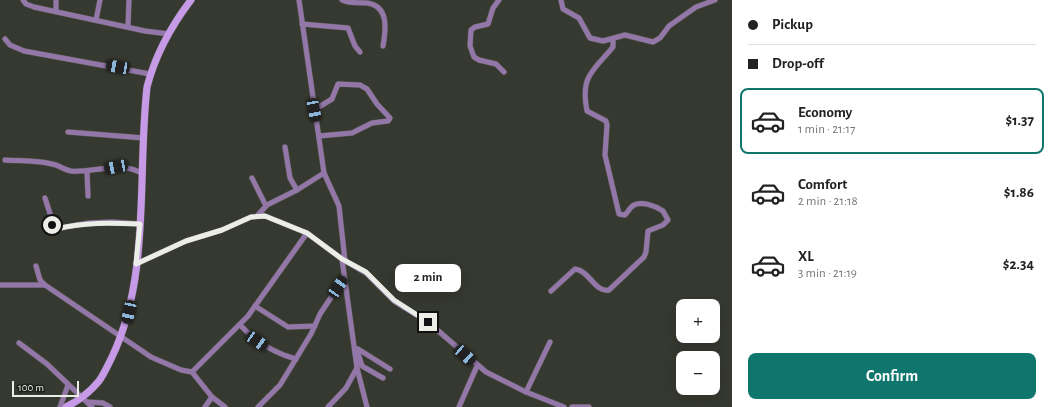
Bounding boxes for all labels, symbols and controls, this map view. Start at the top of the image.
text: Pickup [772,17,813,32]
text: Drop-off [772,56,824,71]
car [105,59,131,75]
car [306,97,322,123]
icon: car [750,103,786,139]
text: Economy [798,105,852,120]
text: $1.37 [1005,113,1034,128]
text: 1 min · 21:17 [798,123,855,136]
car [103,159,129,175]
icon: car [750,175,786,211]
text: Comfort [798,177,847,192]
text: $1.86 [1004,185,1034,200]
text: 2 min · 21:18 [798,195,858,208]
route start [43,216,61,234]
icon: car [750,247,786,283]
text: XL [798,249,814,264]
text: $2.34 [1003,257,1034,272]
callout: 2 min [395,264,461,292]
text: 3 min · 21:19 [798,267,857,280]
text: 2 min [414,271,442,284]
car [326,274,350,300]
car [121,299,137,325]
map controls [676,299,720,395]
button: + [676,299,720,343]
route end [419,313,437,331]
car [244,329,270,353]
car [452,343,478,367]
button: − [676,351,720,395]
button: Confirm [748,353,1036,399]
scale bar [12,379,79,398]
text: 100 m [18,382,44,393]

